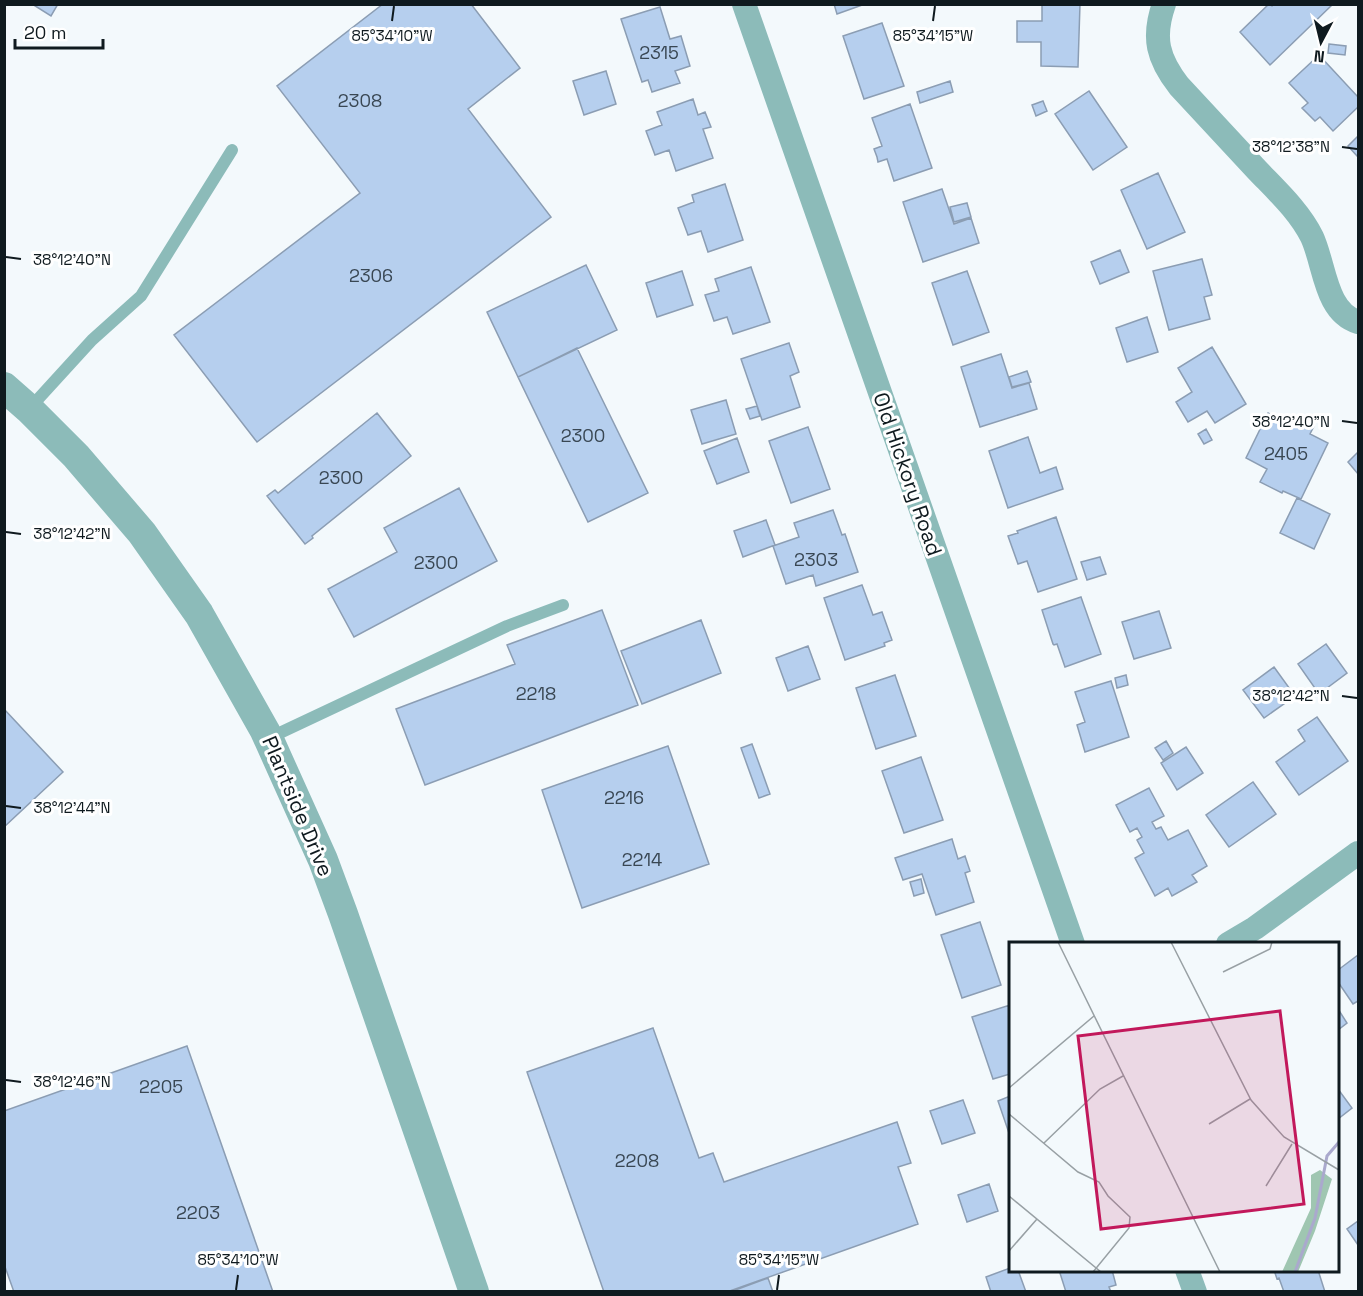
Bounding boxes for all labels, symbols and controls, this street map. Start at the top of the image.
scale bar [15,12,104,50]
north arrow [1291,12,1351,72]
text: 20 m [24,21,67,44]
text: 85°34'10"W [351,26,433,45]
text: 85°34'15"W [893,26,973,45]
house number: 2315 [639,41,679,64]
text: N [1313,45,1326,67]
house number: 2308 [338,89,382,112]
text: 38°12'38"N [1252,137,1330,156]
text: 38°12'40"N [33,250,111,269]
house number: 2306 [349,264,393,287]
street label: Old Hickory Road [867,389,949,559]
text: 38°12'40"N [1252,412,1330,431]
house number: 2300 [561,424,605,447]
house number: 2405 [1264,442,1308,465]
house number: 2300 [319,466,363,489]
text: 38°12'42"N [33,524,111,543]
house number: 2303 [794,548,838,571]
house number: 2300 [414,551,458,574]
house number: 2218 [516,682,556,705]
text: 38°12'42"N [1252,686,1330,705]
street label: Plantside Drive [256,732,340,880]
house number: 2216 [604,786,644,809]
text: 38°12'44"N [33,798,111,817]
house number: 2214 [622,848,662,871]
inset map [1009,942,1339,1272]
text: 38°12'46"N [33,1072,111,1091]
house number: 2205 [139,1075,183,1098]
house number: 2208 [615,1149,659,1172]
house number: 2203 [176,1201,220,1224]
text: 85°34'10"W [197,1250,279,1269]
text: 85°34'15"W [739,1250,819,1269]

